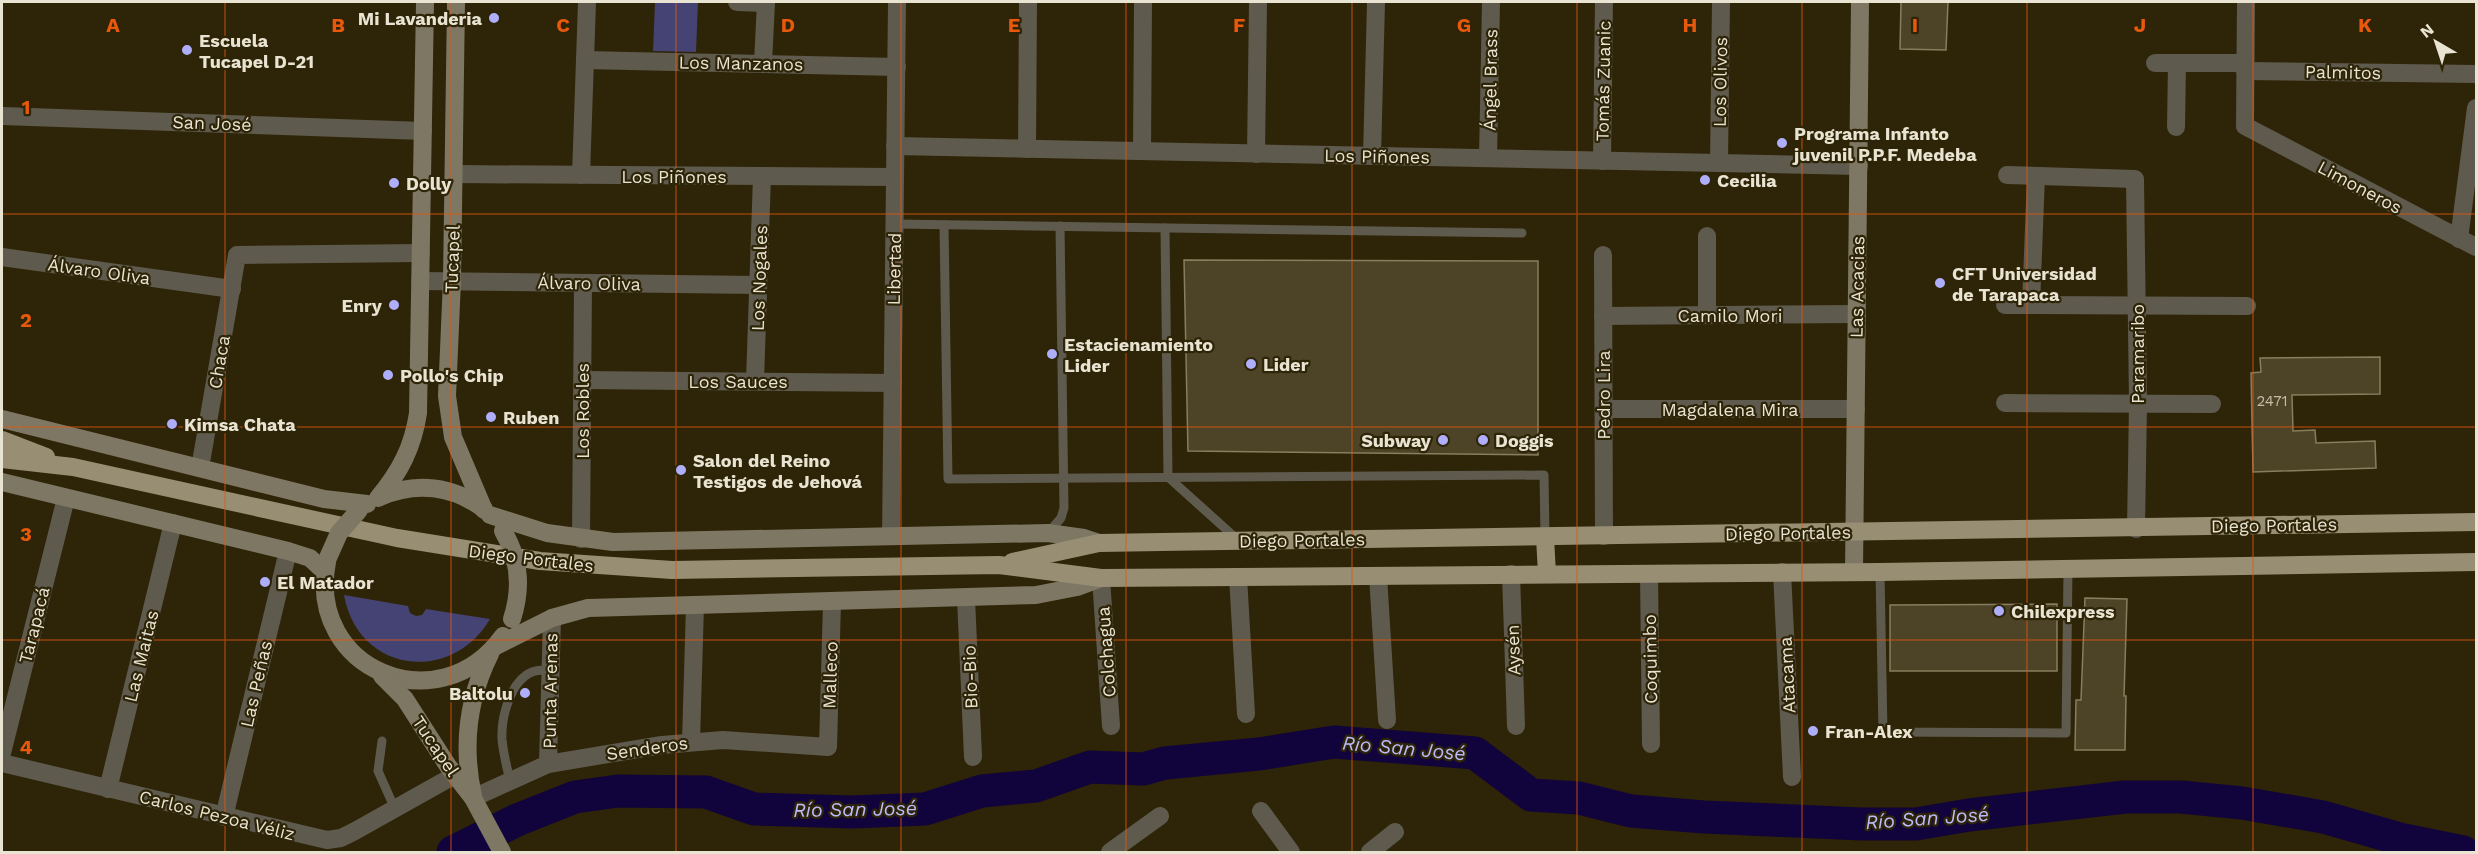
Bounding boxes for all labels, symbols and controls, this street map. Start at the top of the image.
place label: Mi Lavanderia [358,8,483,29]
marker: Mi Lavanderia [487,11,501,25]
north arrow [2406,12,2466,72]
text: A [106,13,120,37]
text: B [331,13,345,37]
text: C [556,13,570,37]
text: D [781,13,795,37]
text: E [1008,13,1020,37]
text: F [1233,13,1245,37]
text: G [1457,13,1471,37]
text: H [1683,13,1697,37]
text: I [1912,13,1918,37]
text: J [2134,13,2146,37]
text: K [2358,13,2372,37]
street label: Tomás Zuanic [1591,20,1615,142]
text: N [2416,20,2437,42]
street label: Ángel Brass [1479,29,1501,131]
place label: Escuela Tucapel D-21 [199,30,314,72]
street label: Los Olivos [1709,37,1731,127]
marker: Escuela Tucapel D-21 [180,43,194,57]
street label: Los Manzanos [678,51,804,75]
street label: Palmitos [2305,61,2381,83]
text: 1 [22,95,30,119]
street label: San José [172,111,252,135]
place label: Programa Infanto juvenil P.P.F. Medeba [1792,123,1977,165]
marker: Programa Infanto juvenil P.P.F. Medeba [1775,136,1789,150]
street label: Los Piñones [1324,145,1430,167]
street label: Limoneros [2314,156,2406,218]
street label: Los Piñones [621,166,727,187]
place label: Cecilia [1717,170,1777,191]
place label: Dolly [406,173,452,194]
marker: Cecilia [1698,173,1712,187]
marker: Dolly [387,176,401,190]
street label: Tucapel [440,224,464,293]
street label: Los Nogales [747,225,771,331]
street label: Libertad [883,232,905,306]
street label: Las Acacias [1846,236,1868,338]
street label: Álvaro Oliva [46,253,152,289]
place label: CFT Universidad de Tarapaca [1952,263,2097,305]
street label: Álvaro Oliva [537,272,641,294]
marker: CFT Universidad de Tarapaca [1933,276,1947,290]
place label: Enry [342,295,383,316]
marker: Enry [387,298,401,312]
street label: Paramaribo [2127,304,2148,404]
street label: Camilo Mori [1677,305,1783,326]
text: 2 [20,308,32,332]
street label: Chaca [204,334,234,390]
place label: Estacienamiento Lider [1064,334,1213,376]
marker: Estacienamiento Lider [1045,347,1059,361]
street label: Pedro Lira [1593,350,1614,440]
place label: Lider [1263,354,1309,375]
marker: Lider [1244,357,1258,371]
street label: Los Robles [572,363,593,459]
place label: Pollo's Chip [400,365,504,386]
marker: Pollo's Chip [381,368,395,382]
street label: Los Sauces [688,371,788,392]
house number: 2471 [2257,392,2287,410]
street label: Magdalena Mira [1662,399,1798,420]
place label: Ruben [503,407,559,428]
marker: Ruben [484,410,498,424]
place label: Kimsa Chata [184,414,296,435]
marker: Kimsa Chata [165,417,179,431]
place label: Subway [1361,430,1432,451]
place label: Doggis [1495,430,1554,451]
marker: Subway [1436,433,1450,447]
marker: Doggis [1476,433,1490,447]
place label: Salon del Reino Testigos de Jehová [693,450,863,492]
marker: Salon del Reino Testigos de Jehová [674,463,688,477]
street label: Diego Portales [2211,513,2337,537]
street label: Diego Portales [1725,521,1851,545]
text: 3 [20,522,32,546]
street label: Diego Portales [1239,528,1365,552]
street label: Diego Portales [467,540,595,576]
place label: El Matador [277,572,374,593]
marker: El Matador [258,575,272,589]
street label: Tarapacá [14,584,54,666]
place label: Chilexpress [2011,601,2115,622]
marker: Chilexpress [1992,604,2006,618]
street label: Colchagua [1092,606,1120,698]
street label: Las Maitas [119,608,163,704]
street label: Coquimbo [1639,614,1661,704]
street label: Aysén [1502,624,1524,676]
street label: Punta Arenas [538,633,562,749]
street label: Atacama [1775,636,1799,714]
street label: Las Peñas [236,638,276,730]
street label: Malleco [818,641,842,709]
street label: Bio-Bio [958,645,982,709]
place label: Baltolu [449,683,513,704]
marker: Baltolu [518,686,532,700]
street label: Tucapel [408,712,464,781]
place label: Fran-Alex [1825,721,1913,742]
marker: Fran-Alex [1806,724,1820,738]
water label: Río San José [1341,731,1467,765]
street label: Senderos [605,732,689,764]
text: 4 [20,735,33,759]
street label: Carlos Pezoa Véliz [137,785,297,845]
water label: Río San José [793,796,917,822]
water label: Río San José [1864,802,1990,834]

